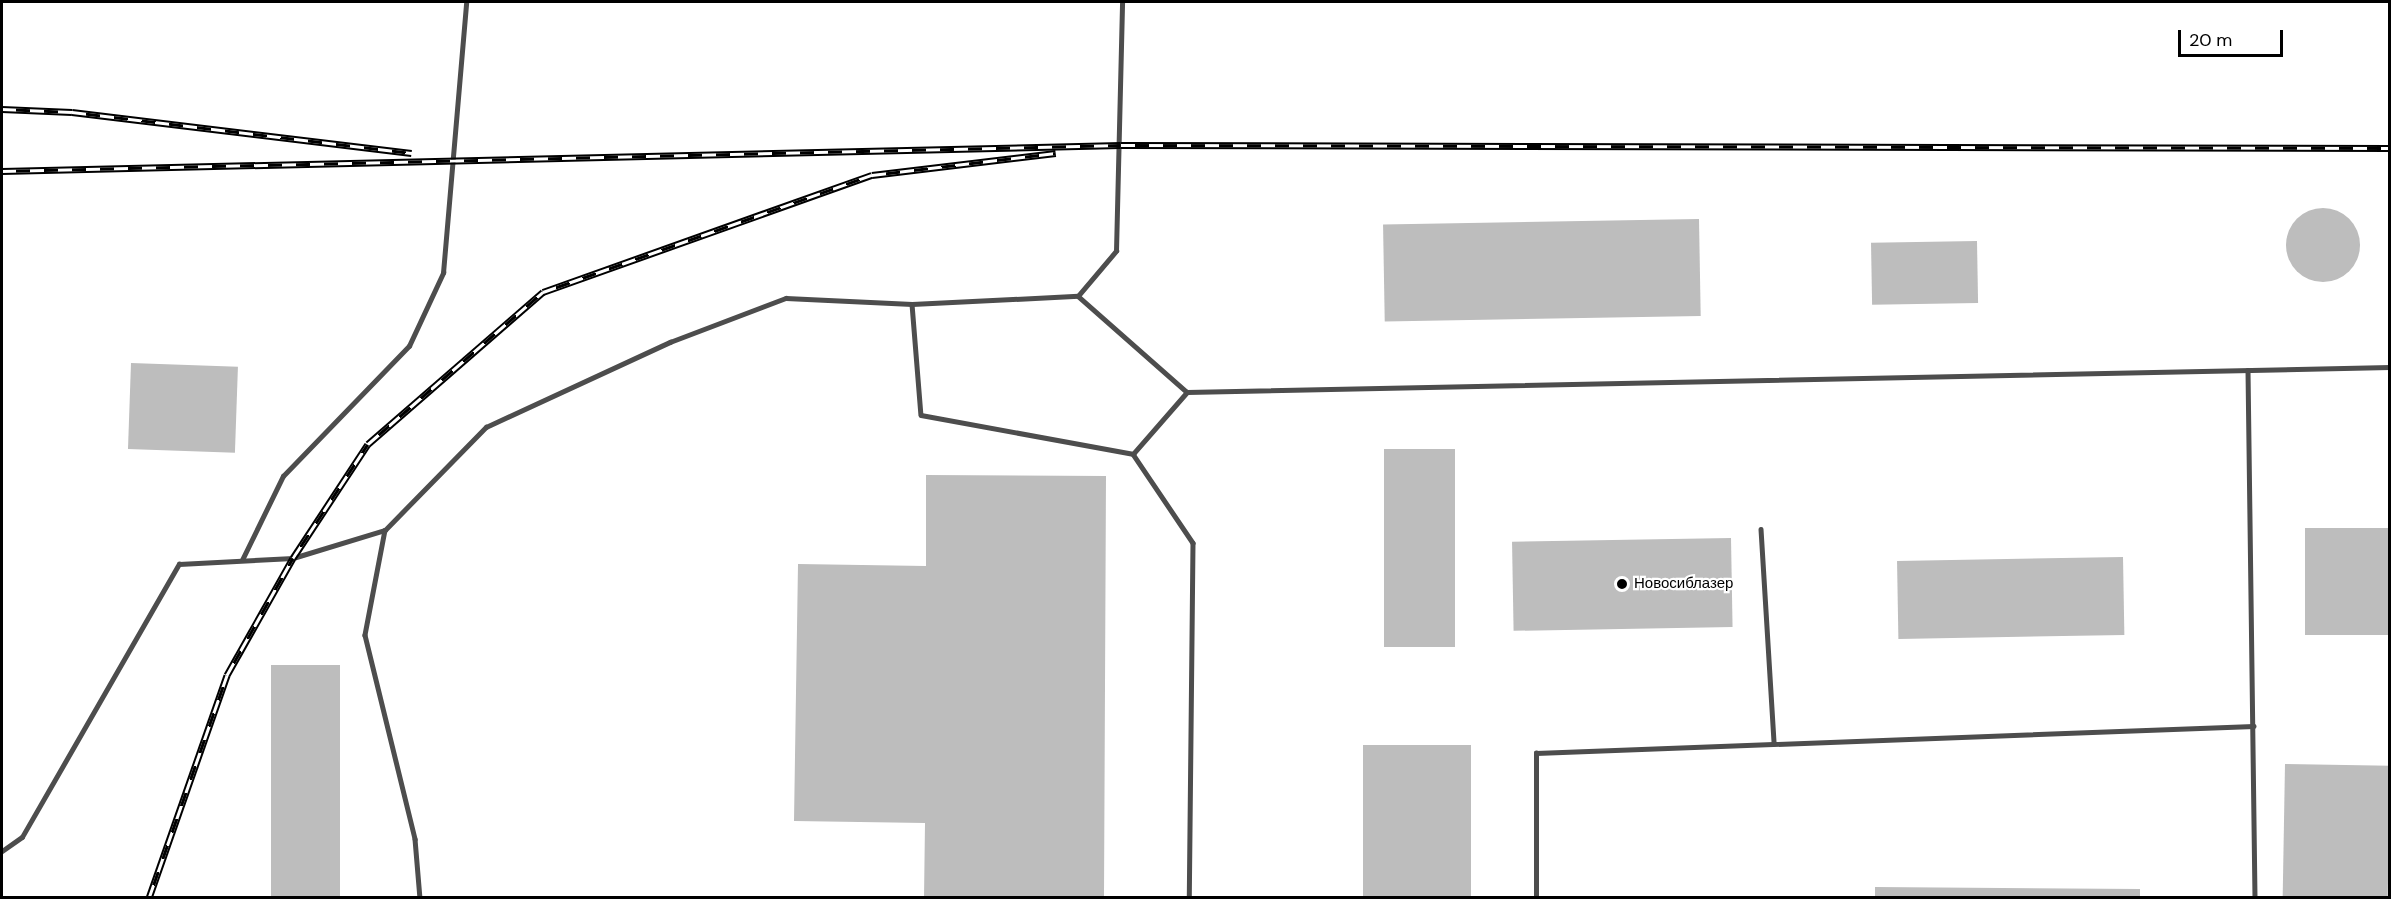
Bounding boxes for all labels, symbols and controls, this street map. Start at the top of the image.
scale bar [2181,18,2286,56]
text: 20 m [2189,28,2232,52]
place label: Новосиблазер [1634,575,1733,593]
marker: Новосиблазер [1615,577,1629,591]

